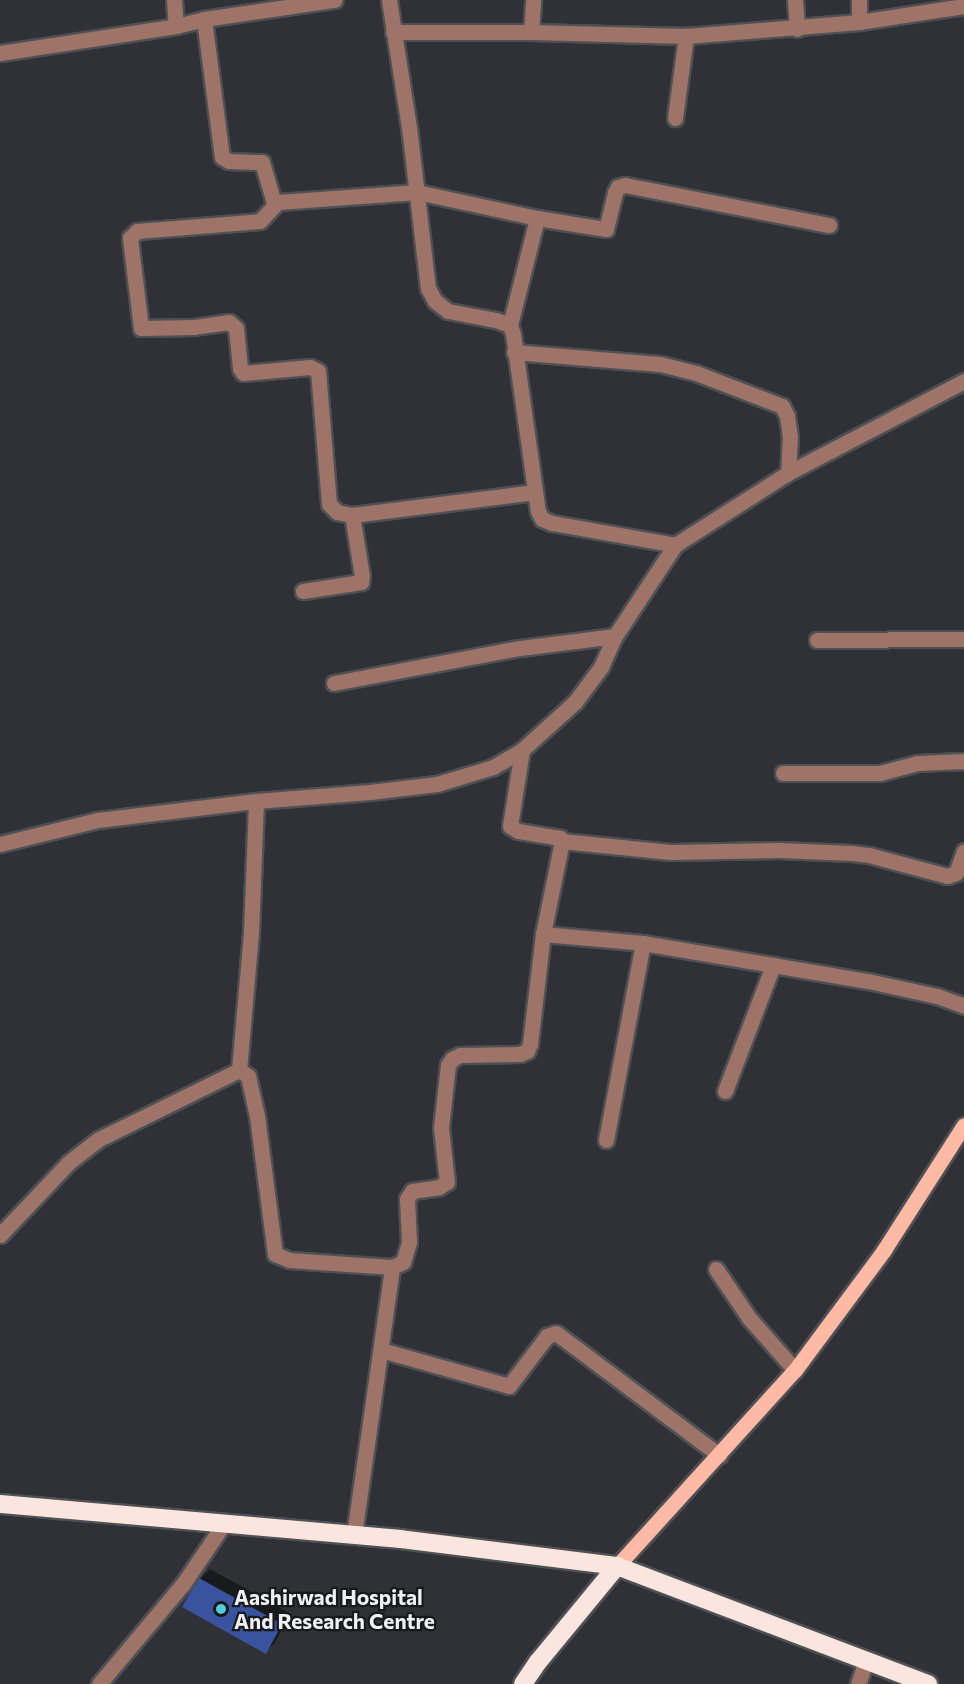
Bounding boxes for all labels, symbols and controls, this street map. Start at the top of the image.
place label: Aashirwad Hospital And Research Centre [234,1584,435,1634]
marker: Aashirwad Hospital And Research Centre [212,1600,230,1618]

